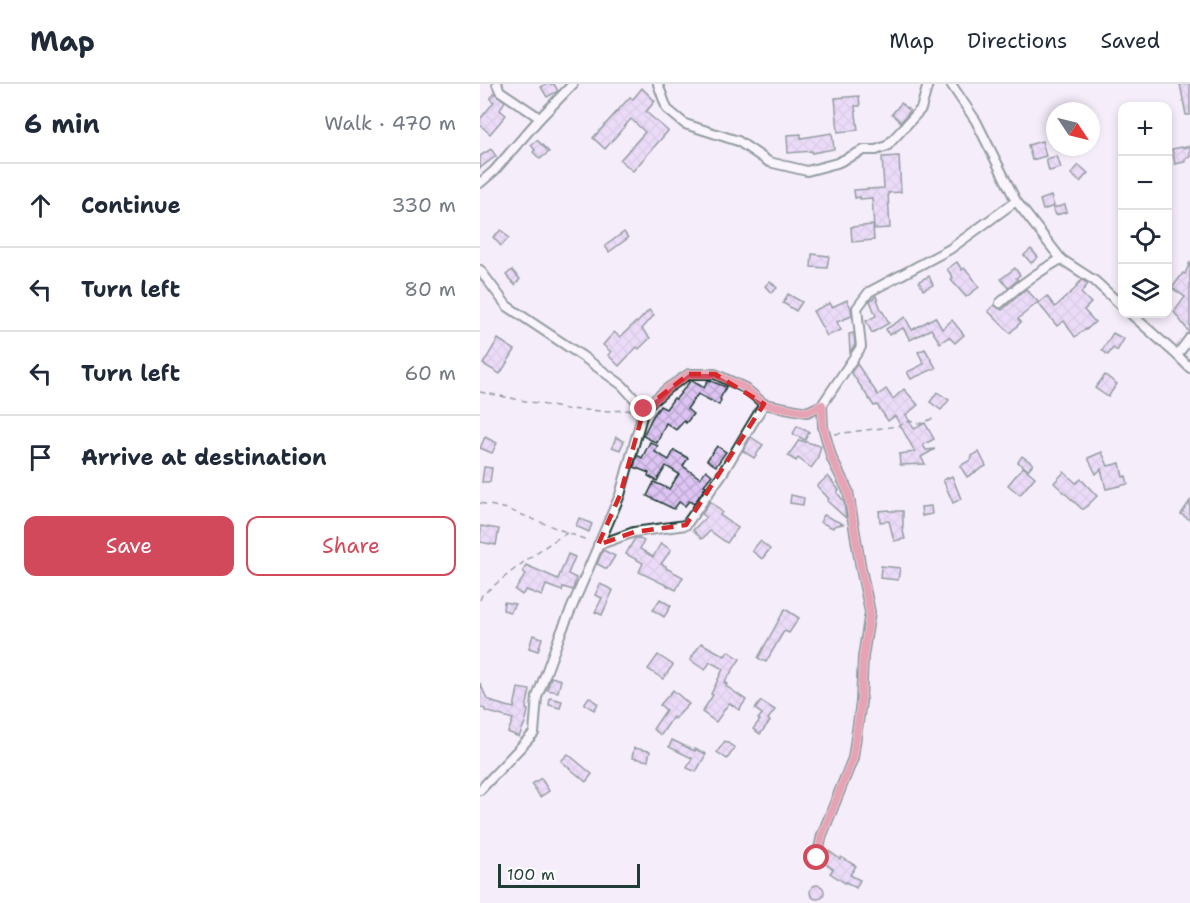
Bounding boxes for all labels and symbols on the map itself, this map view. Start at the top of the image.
north arrow [1046,102,1100,156]
route end [630,395,656,421]
route start [803,844,829,870]
scale bar [498,861,640,888]

